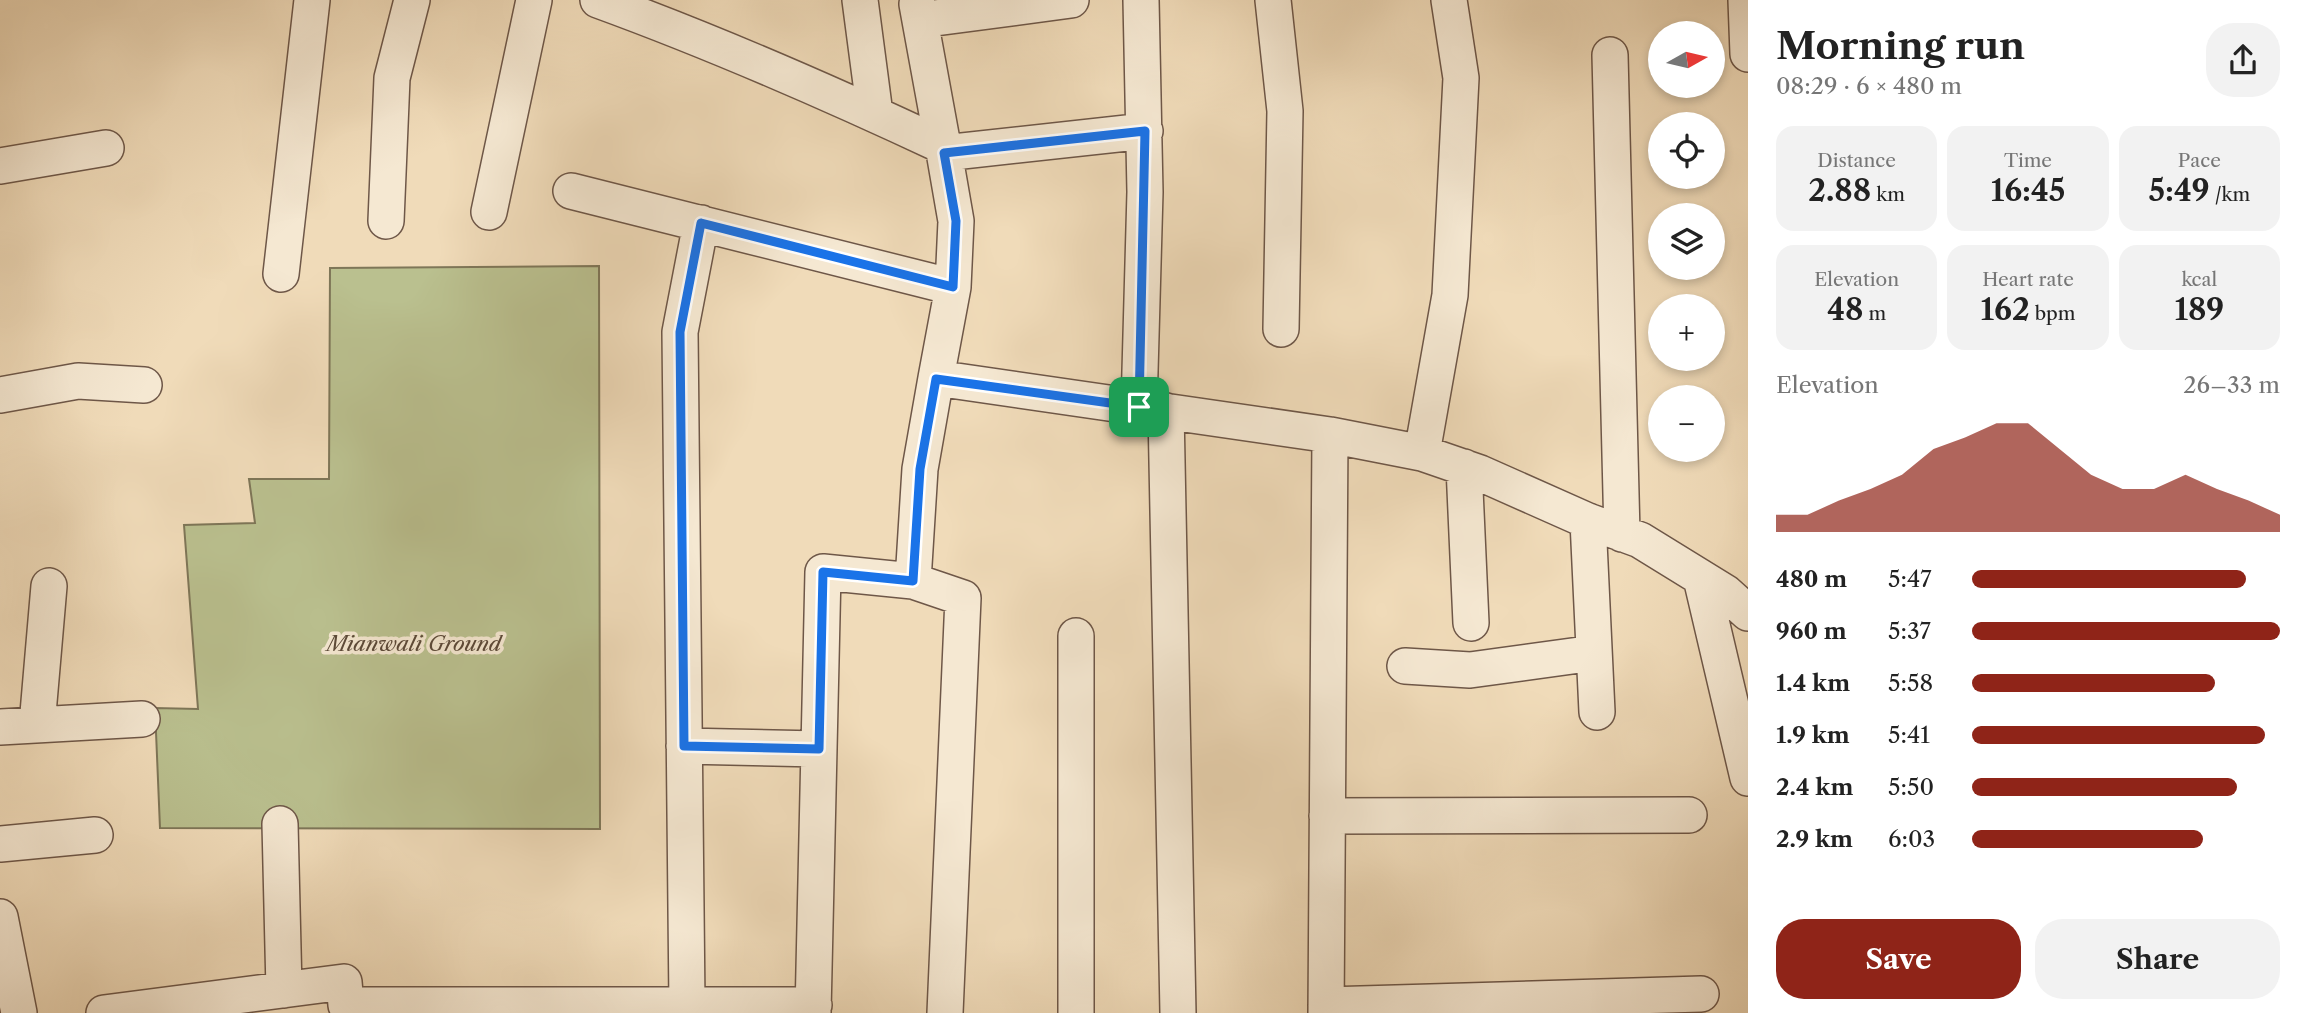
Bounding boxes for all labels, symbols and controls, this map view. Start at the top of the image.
north arrow [1648,21,1726,98]
map controls [1648,21,1725,462]
text: Morning run [1776,22,2025,69]
button: share [2206,23,2280,97]
text: 08:29 · 6 × 480 m [1776,72,1962,100]
button: locate [1648,112,1725,189]
text: Distance [1817,149,1896,172]
text: Time [2004,149,2052,172]
text: Pace [2178,149,2221,172]
text: 2.88 [1808,172,1871,209]
text: 16:45 [1991,172,2065,209]
text: 5:49 [2148,172,2210,209]
text: km [1871,183,1905,206]
text: /km [2210,183,2250,206]
button: layers [1648,203,1725,280]
text: Elevation [1814,268,1899,291]
text: Heart rate [1982,268,2074,291]
text: kcal [2181,268,2217,291]
text: 48 [1827,291,1863,328]
text: 162 [1980,291,2030,328]
text: 189 [2174,291,2224,328]
button: + [1648,294,1725,371]
text: m [1863,302,1886,325]
text: bpm [2030,302,2076,325]
text: Elevation [1776,371,1879,399]
text: 26–33 m [2183,371,2280,399]
pin [1109,377,1169,437]
button: − [1648,385,1725,462]
icon: arrive [1120,388,1158,426]
text: 480 m [1776,565,1847,593]
text: 5:47 [1888,565,1932,593]
text: 960 m [1776,617,1847,645]
text: 5:37 [1888,617,1931,645]
park label: Mianwali Ground [324,631,504,656]
text: 1.4 km [1776,669,1850,697]
text: 5:58 [1888,669,1933,697]
text: 1.9 km [1776,721,1850,749]
text: 5:41 [1888,721,1930,749]
text: 2.4 km [1776,773,1853,801]
text: 5:50 [1888,773,1934,801]
text: 2.9 km [1776,825,1853,853]
text: 6:03 [1888,825,1935,853]
button: Save [1776,919,2021,999]
button: Share [2035,919,2280,999]

